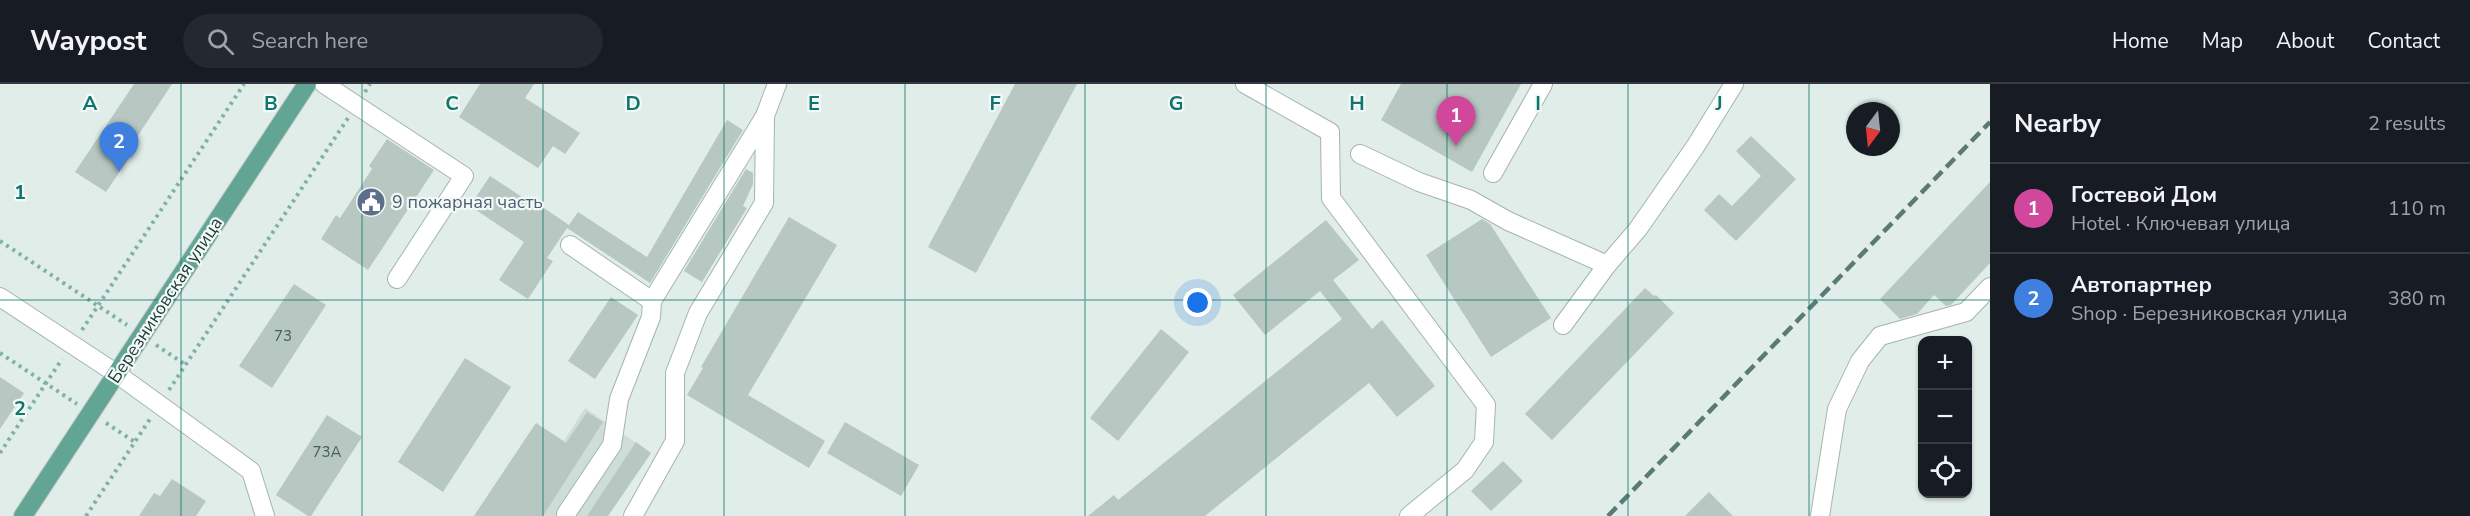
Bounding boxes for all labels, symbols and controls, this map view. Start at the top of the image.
search box [183,14,603,68]
text: Waypost [30,22,147,60]
icon: search [204,25,237,58]
text: Search here [252,26,368,56]
text: Home [2112,27,2169,55]
text: Map [2202,27,2243,55]
text: About [2276,27,2334,55]
text: Contact [2367,27,2440,55]
text: A [83,90,98,117]
text: B [264,90,278,117]
text: C [445,90,459,117]
text: D [625,90,641,117]
text: E [808,90,820,117]
text: F [989,90,1001,117]
text: G [1169,90,1183,117]
text: H [1349,90,1365,117]
text: I [1535,90,1541,117]
text: J [1714,90,1723,117]
pin: 1 [1436,97,1476,146]
north arrow [1846,102,1900,156]
text: Nearby [2014,106,2101,141]
text: 2 results [2368,110,2446,137]
pin: 2 [100,122,138,172]
text: 1 [14,179,26,206]
text: Гостевой Дом [2071,180,2217,210]
public building icon: 9 пожарная часть [355,186,387,218]
place label: 9 пожарная часть [392,190,543,214]
text: 1 [2028,195,2040,222]
text: 110 m [2388,195,2446,222]
text: Hotel · Ключевая улица [2071,210,2291,237]
street label: Березниковская улица [102,212,228,388]
text: Автопартнер [2071,270,2212,300]
text: 2 [2028,285,2040,312]
text: 380 m [2388,285,2446,312]
your location [1183,288,1212,317]
text: Shop · Березниковская улица [2071,300,2348,327]
house number: 73 [274,326,292,346]
map controls [1918,336,1972,498]
button: + [1918,336,1972,390]
button: − [1918,390,1972,444]
text: 2 [14,395,26,422]
house number: 73А [313,442,342,462]
button: locate [1918,444,1972,498]

